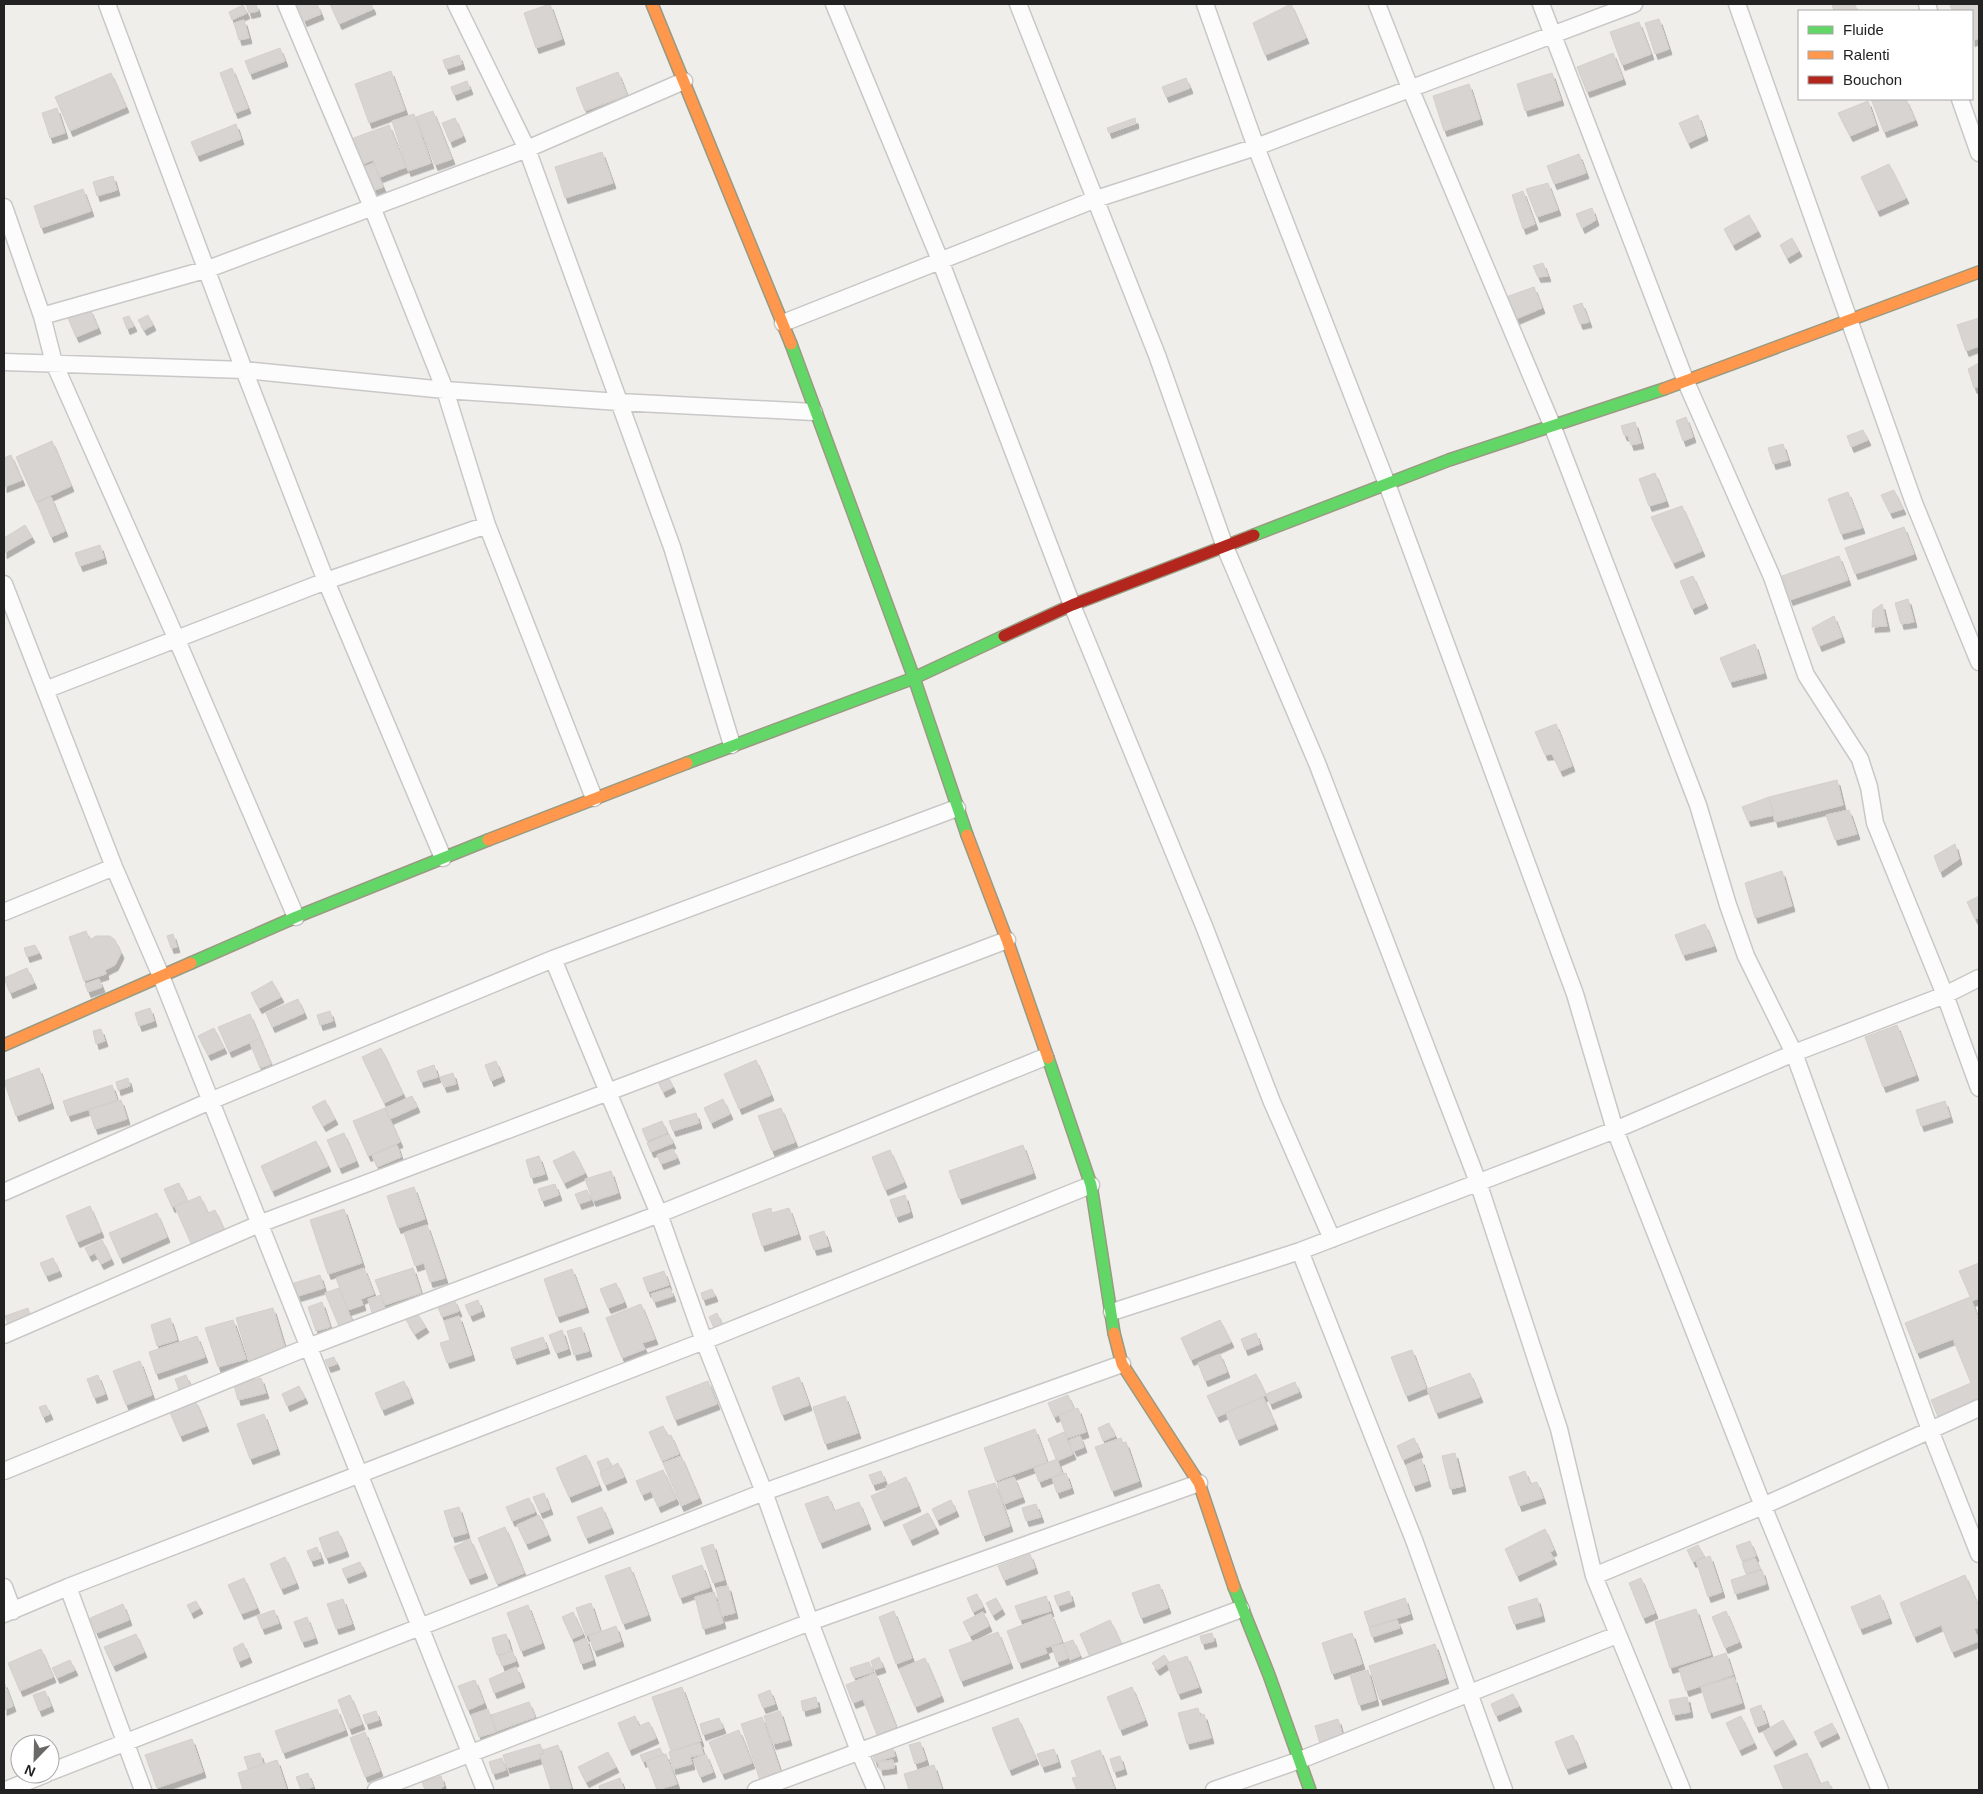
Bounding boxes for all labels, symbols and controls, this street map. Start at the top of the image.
legend [1798,10,1973,100]
text: Fluide [1843,21,1884,38]
text: Ralenti [1843,46,1890,63]
text: Bouchon [1843,71,1902,88]
north arrow [10,1734,60,1784]
text: N [22,1762,38,1780]

